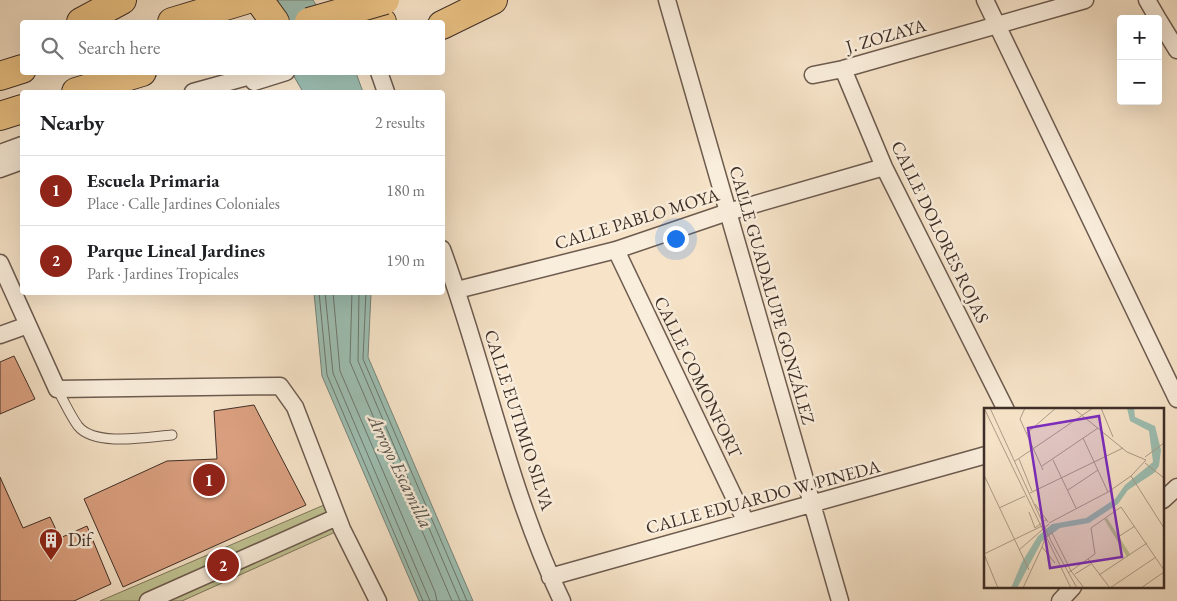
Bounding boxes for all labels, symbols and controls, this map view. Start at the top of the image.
street label: J. ZOZAYA [841,13,929,58]
map controls [1117,15,1162,105]
button: + [1117,15,1162,60]
search box [20,20,445,75]
icon: search [38,34,66,62]
text: Search here [78,35,160,60]
button: − [1117,60,1162,105]
text: Nearby [40,109,104,136]
text: 2 results [375,112,425,133]
street label: CALLE DOLORES ROJAS [886,137,995,327]
street label: CALLE GUADALUPE GONZÁLEZ [725,163,820,427]
text: Escuela Primaria [87,168,220,193]
text: 1 [52,180,60,201]
text: 180 m [386,180,425,201]
street label: CALLE PABLO MOYA [552,182,722,254]
text: Place · Calle Jardines Coloniales [87,193,280,214]
your location [663,226,689,252]
text: Parque Lineal Jardines [87,238,265,263]
text: 2 [52,250,60,271]
text: 190 m [386,250,425,271]
text: Park · Jardines Tropicales [87,263,239,284]
street label: CALLE COMONFORT [649,292,748,462]
street label: CALLE EUTIMIO SILVA [479,327,560,514]
water label: Arroyo Escamilla [361,408,439,532]
inset map [984,408,1164,588]
street label: CALLE EDUARDO W. PINEDA [643,454,883,539]
pin: 1 [193,461,225,499]
building icon: Dif [38,527,64,561]
place label: Dif [68,528,94,551]
pin: 2 [207,546,239,584]

